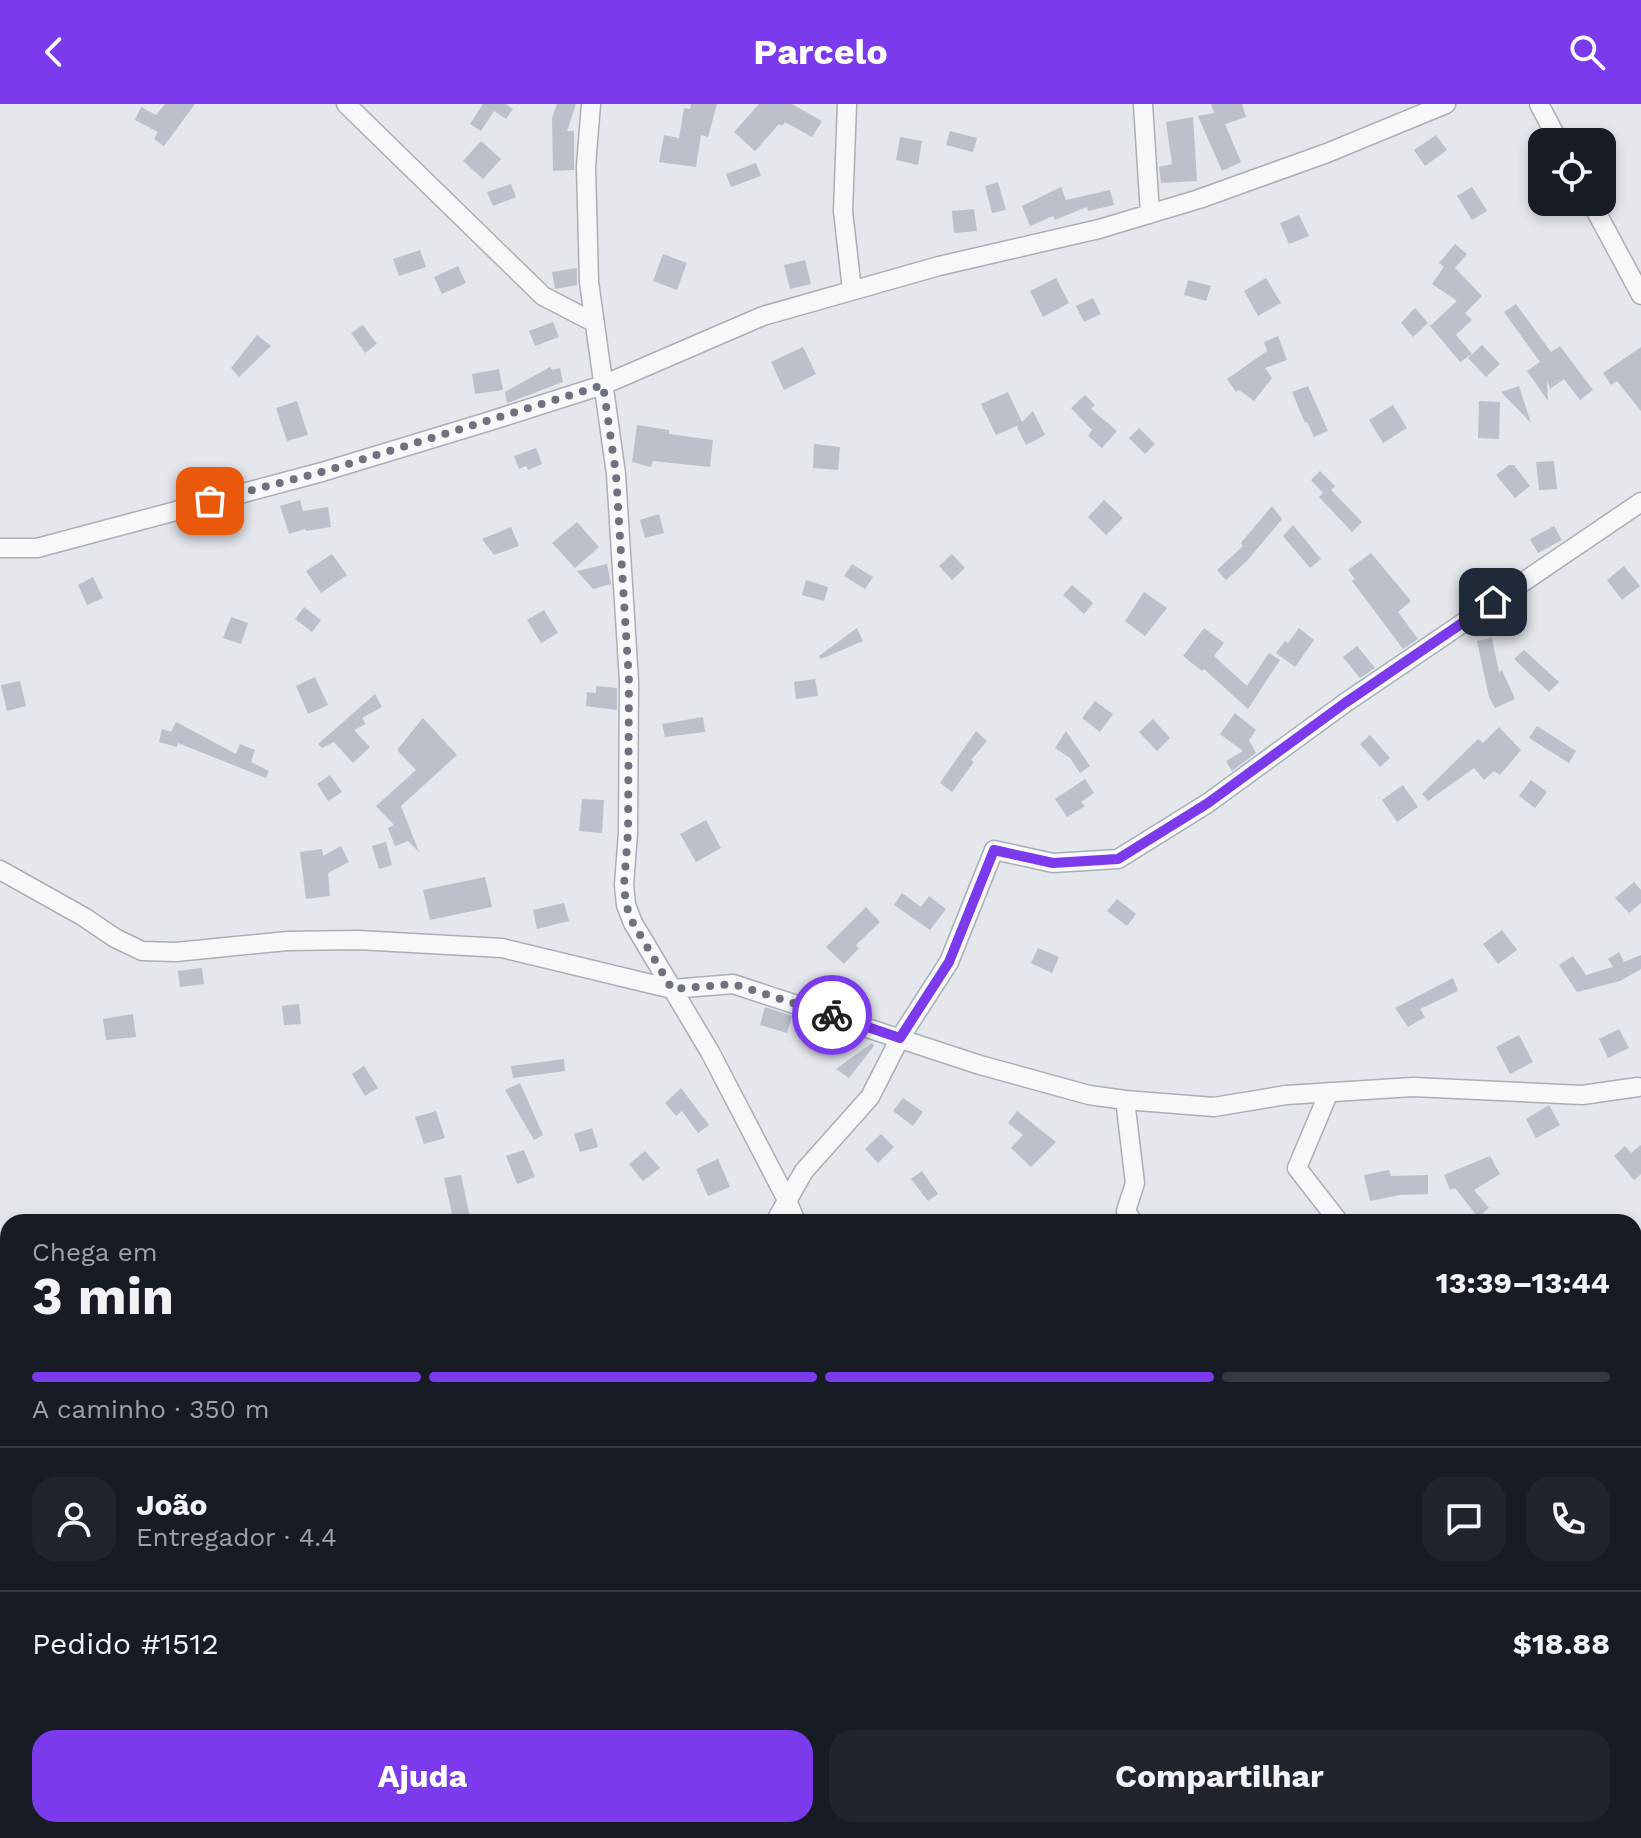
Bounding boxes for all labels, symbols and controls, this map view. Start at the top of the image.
icon: back [32,30,76,74]
icon: search [1565,30,1609,74]
text: Parcelo [753,31,888,73]
map controls [1528,128,1616,216]
button: locate [1528,128,1616,216]
pin [176,467,244,535]
icon: bag [188,479,232,523]
pin [1459,568,1527,636]
icon: home [1471,580,1515,624]
courier [792,975,872,1055]
icon: bike [810,993,854,1037]
text: Chega em [32,1237,158,1267]
text: 13:39–13:44 [1436,1265,1610,1300]
text: 3 min [32,1266,174,1327]
text: A caminho · 350 m [32,1394,269,1424]
button: person [32,1477,116,1561]
button: chat [1422,1477,1506,1561]
button: phone [1526,1477,1610,1561]
text: João [136,1487,208,1522]
text: Entregador · 4.4 [136,1522,337,1552]
text: Pedido #1512 [32,1626,219,1661]
text: $18.88 [1513,1626,1610,1661]
button: Ajuda [32,1730,813,1822]
button: Compartilhar [829,1730,1610,1822]

